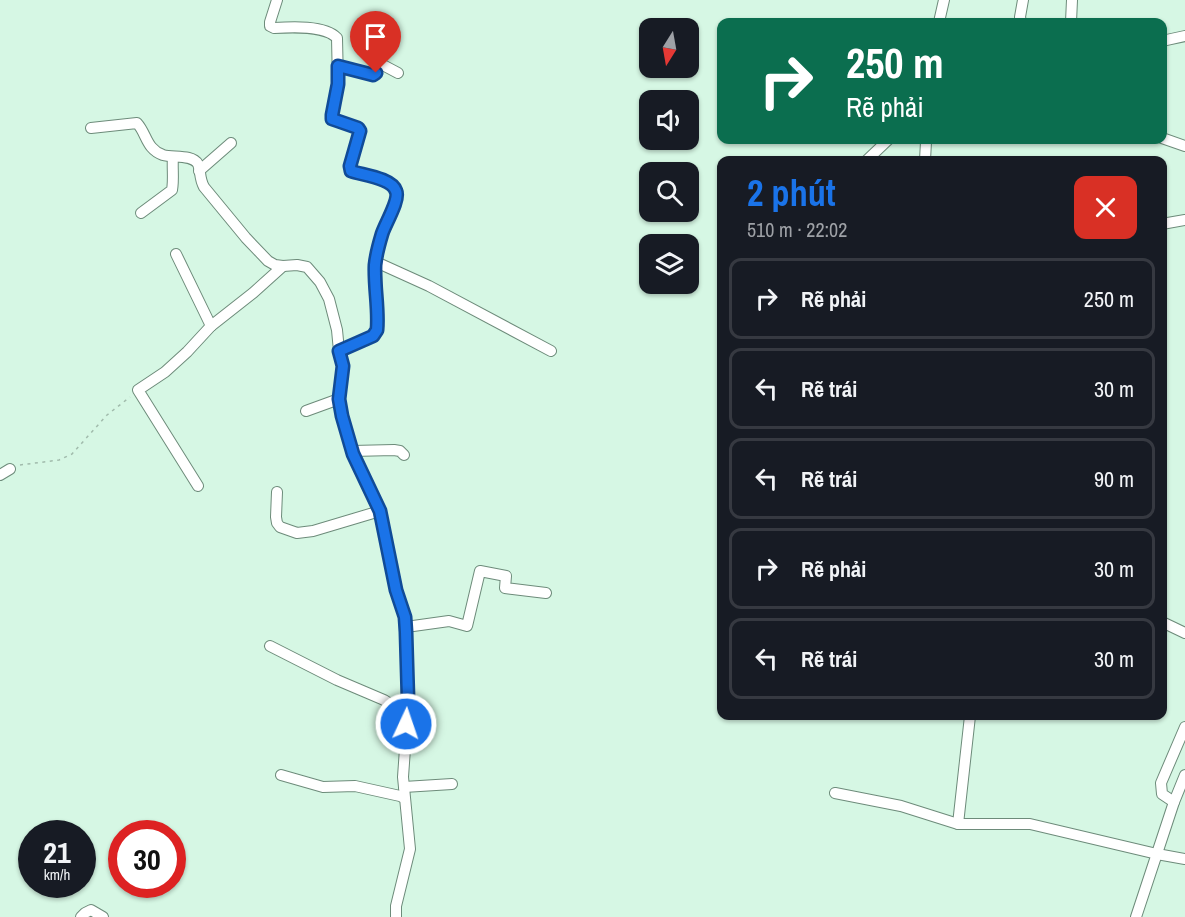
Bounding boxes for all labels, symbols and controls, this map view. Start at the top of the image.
pin [350,11,401,73]
north arrow [639,18,699,78]
map controls [639,18,699,294]
icon: arrive [359,20,392,53]
text: 250 m [846,35,944,91]
icon: right [747,42,825,120]
text: Rẽ phải [846,89,924,125]
button: sound [639,90,699,150]
button: search [639,162,699,222]
text: 2 phút [747,169,836,217]
button: close [1074,176,1137,239]
text: 510 m · 22:02 [747,216,847,243]
button: layers [639,234,699,294]
icon: right [750,282,783,315]
text: Rẽ phải [801,284,866,314]
text: 250 m [1084,284,1134,314]
icon: left [750,372,783,405]
text: Rẽ trái [801,374,857,404]
text: 30 m [1094,374,1134,404]
icon: left [750,462,783,495]
text: Rẽ trái [801,464,857,494]
text: 90 m [1094,464,1134,494]
icon: right [750,552,783,585]
text: Rẽ phải [801,554,866,584]
text: 30 m [1094,554,1134,584]
icon: left [750,642,783,675]
text: Rẽ trái [801,644,857,674]
text: 30 m [1094,644,1134,674]
position arrow [374,692,438,756]
speed limit sign: 30 [108,820,186,898]
text: 21 [43,832,71,872]
text: km/h [44,864,70,885]

